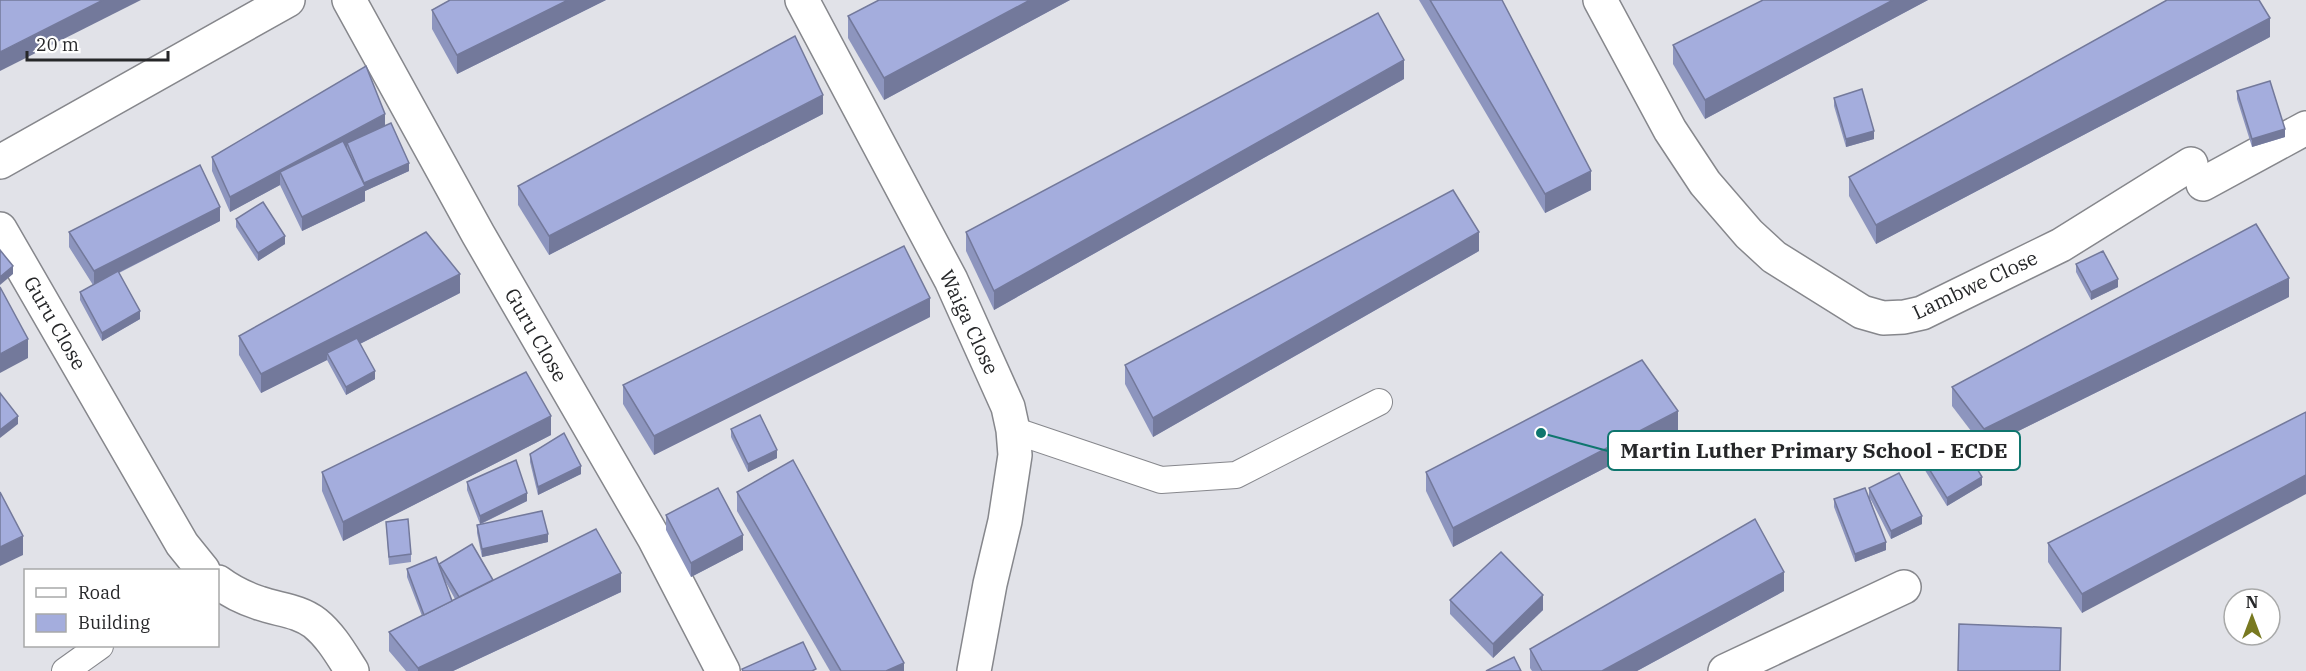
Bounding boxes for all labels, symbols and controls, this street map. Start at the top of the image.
scale bar [27,24,168,62]
text: 20 m [36,33,79,56]
street label: Lambwe Close [1908,244,2042,325]
street label: Waiga Close [933,265,1005,378]
street label: Guru Close [18,271,93,374]
street label: Guru Close [499,283,574,386]
callout: Martin Luther Primary School - ECDE [1608,431,2020,470]
text: Martin Luther Primary School - ECDE [1620,436,2008,464]
legend [24,569,219,647]
text: Road [78,581,121,604]
north arrow [2222,587,2282,647]
text: N [2246,592,2258,612]
text: Building [78,611,150,634]

